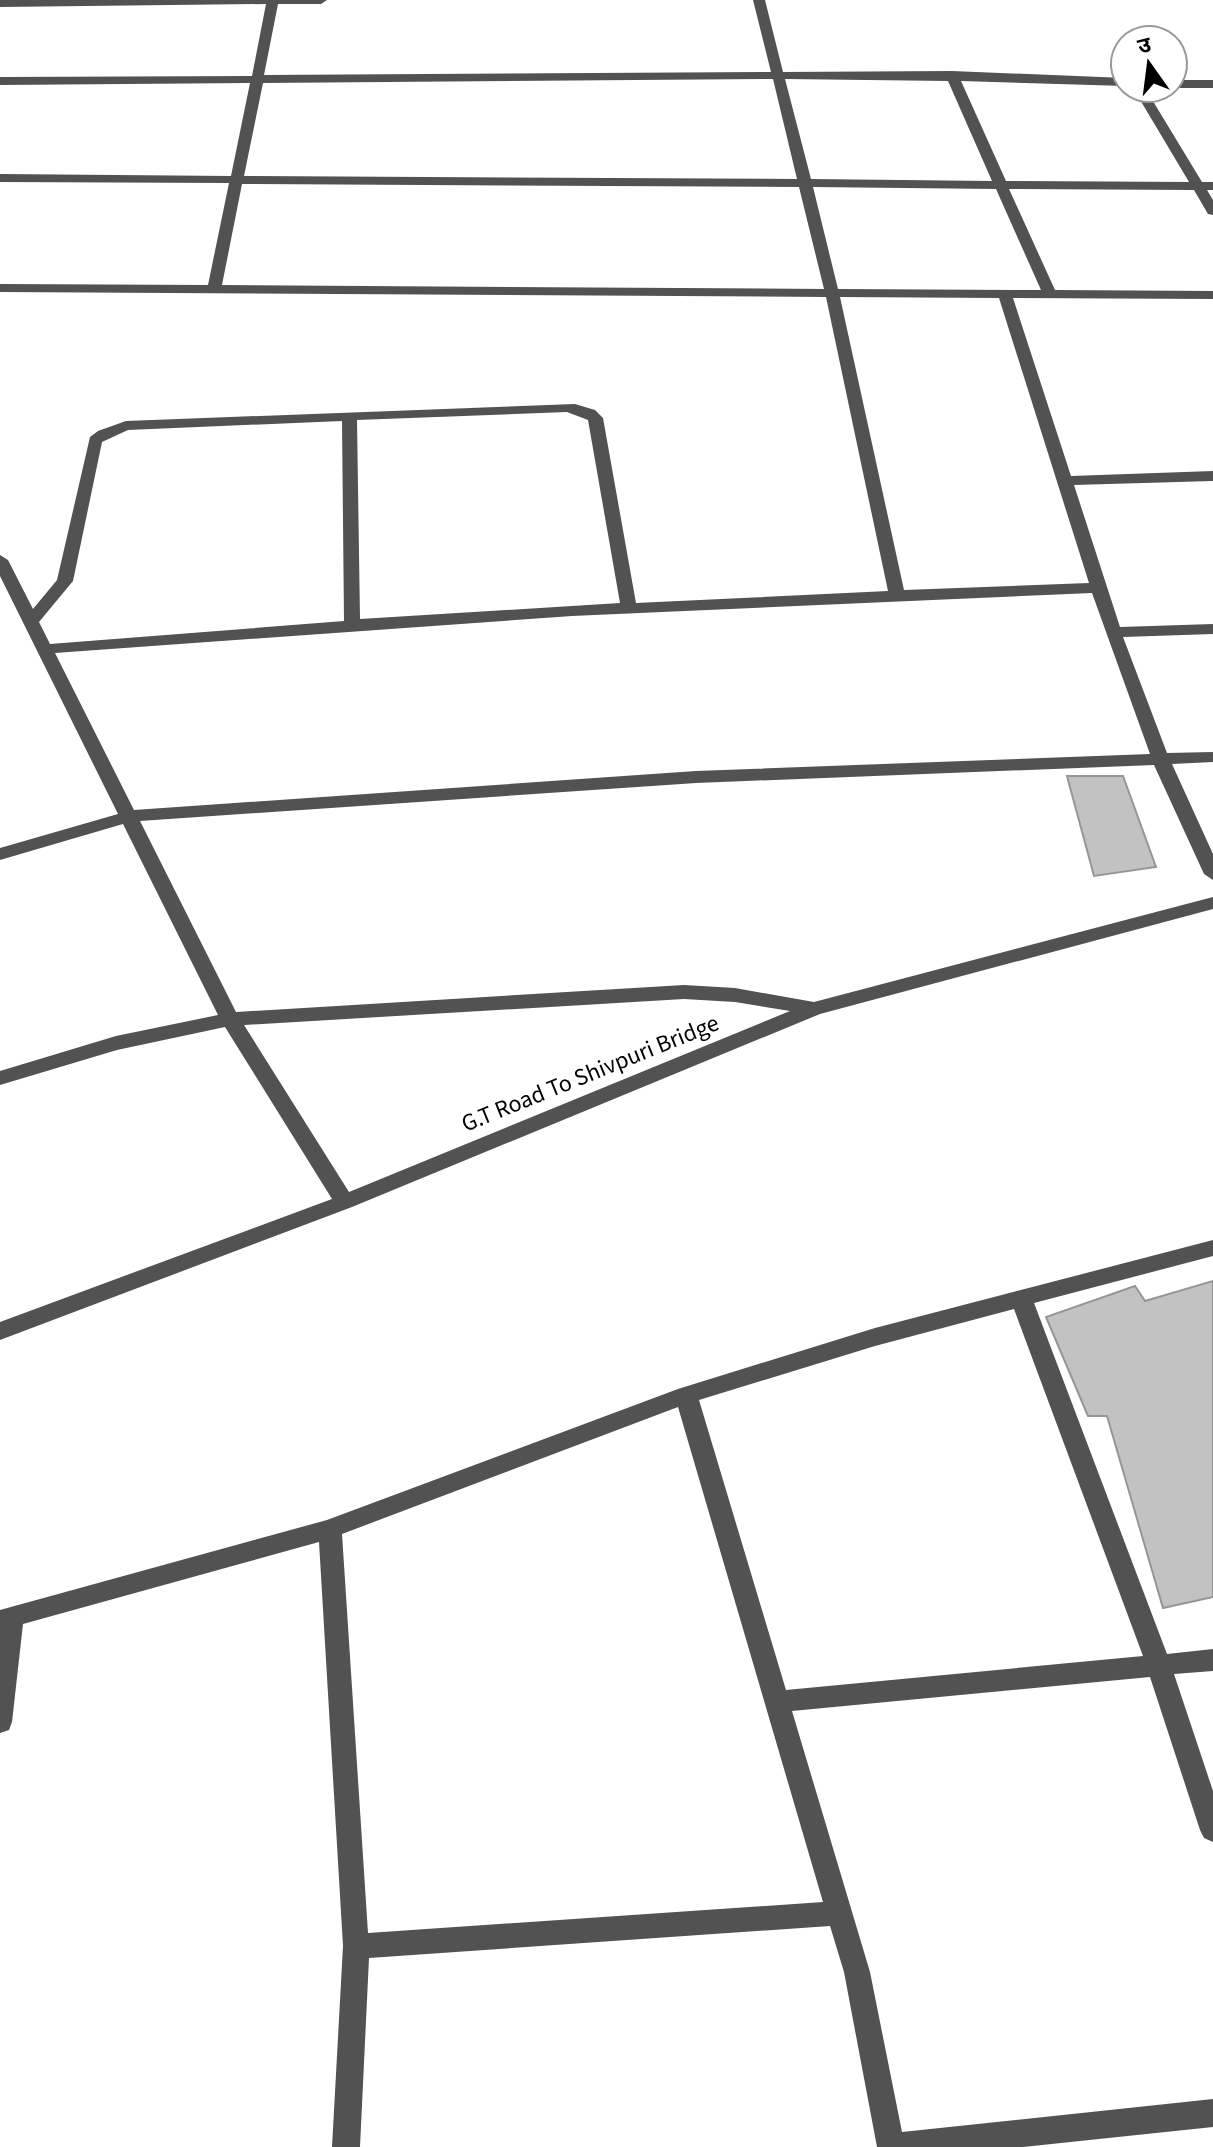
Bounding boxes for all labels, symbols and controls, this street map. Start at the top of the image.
north arrow [1109,24,1189,104]
text: उ [1134,28,1156,63]
street label: G.T Road To Shivpuri Bridge [456,1006,724,1141]

